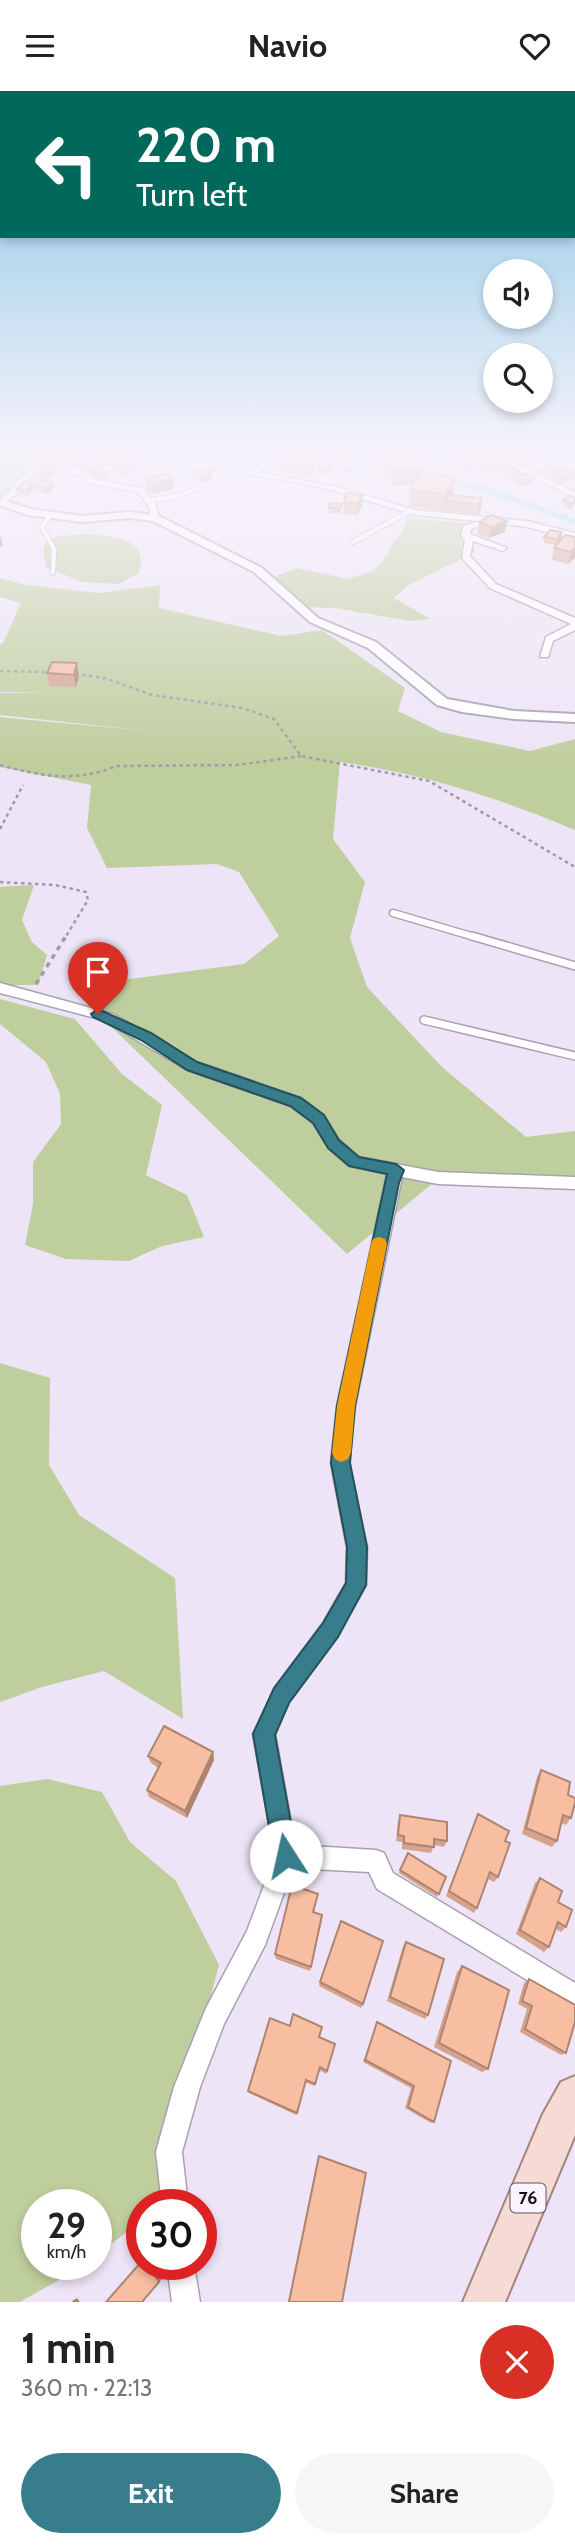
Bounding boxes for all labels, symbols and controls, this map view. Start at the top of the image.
text: Navio [248,26,327,65]
icon: menu [21,27,59,65]
icon: heart [516,27,554,65]
text: 220 m [136,115,276,174]
icon: left [21,119,112,210]
text: Turn left [136,175,247,214]
map controls [483,259,553,413]
button: sound [483,259,553,329]
button: search [483,343,553,413]
pin [68,942,128,1014]
icon: arrive [79,953,117,991]
position arrow [249,1819,323,1893]
road number: 76 [510,2183,546,2213]
speed limit sign: 30 [126,2189,217,2280]
text: 29 [47,2204,86,2247]
text: km/h [47,2241,86,2263]
text: 1 min [21,2322,116,2374]
button: close [480,2325,554,2399]
text: 360 m · 22:13 [21,2374,153,2402]
button: Exit [21,2453,281,2533]
button: Share [295,2453,554,2533]

